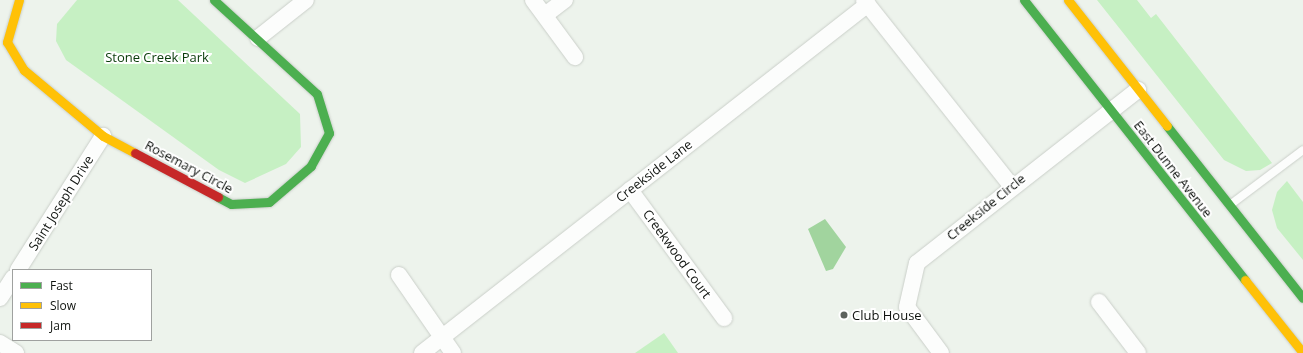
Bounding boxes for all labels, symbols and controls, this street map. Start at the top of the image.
park label: Stone Creek Park [105,49,209,65]
street label: East Dunne Avenue [1131,118,1215,220]
street label: Creekside Lane [613,136,695,206]
street label: Rosemary Circle [142,137,236,197]
street label: Saint Joseph Drive [25,152,97,254]
street label: Creekside Circle [944,171,1028,243]
street label: Creekwood Court [640,207,714,301]
legend [12,269,152,341]
text: Fast [50,277,73,294]
text: Slow [50,297,76,314]
place label: Club House [852,307,922,323]
marker: Club House [839,310,849,320]
text: Jam [50,317,71,334]

